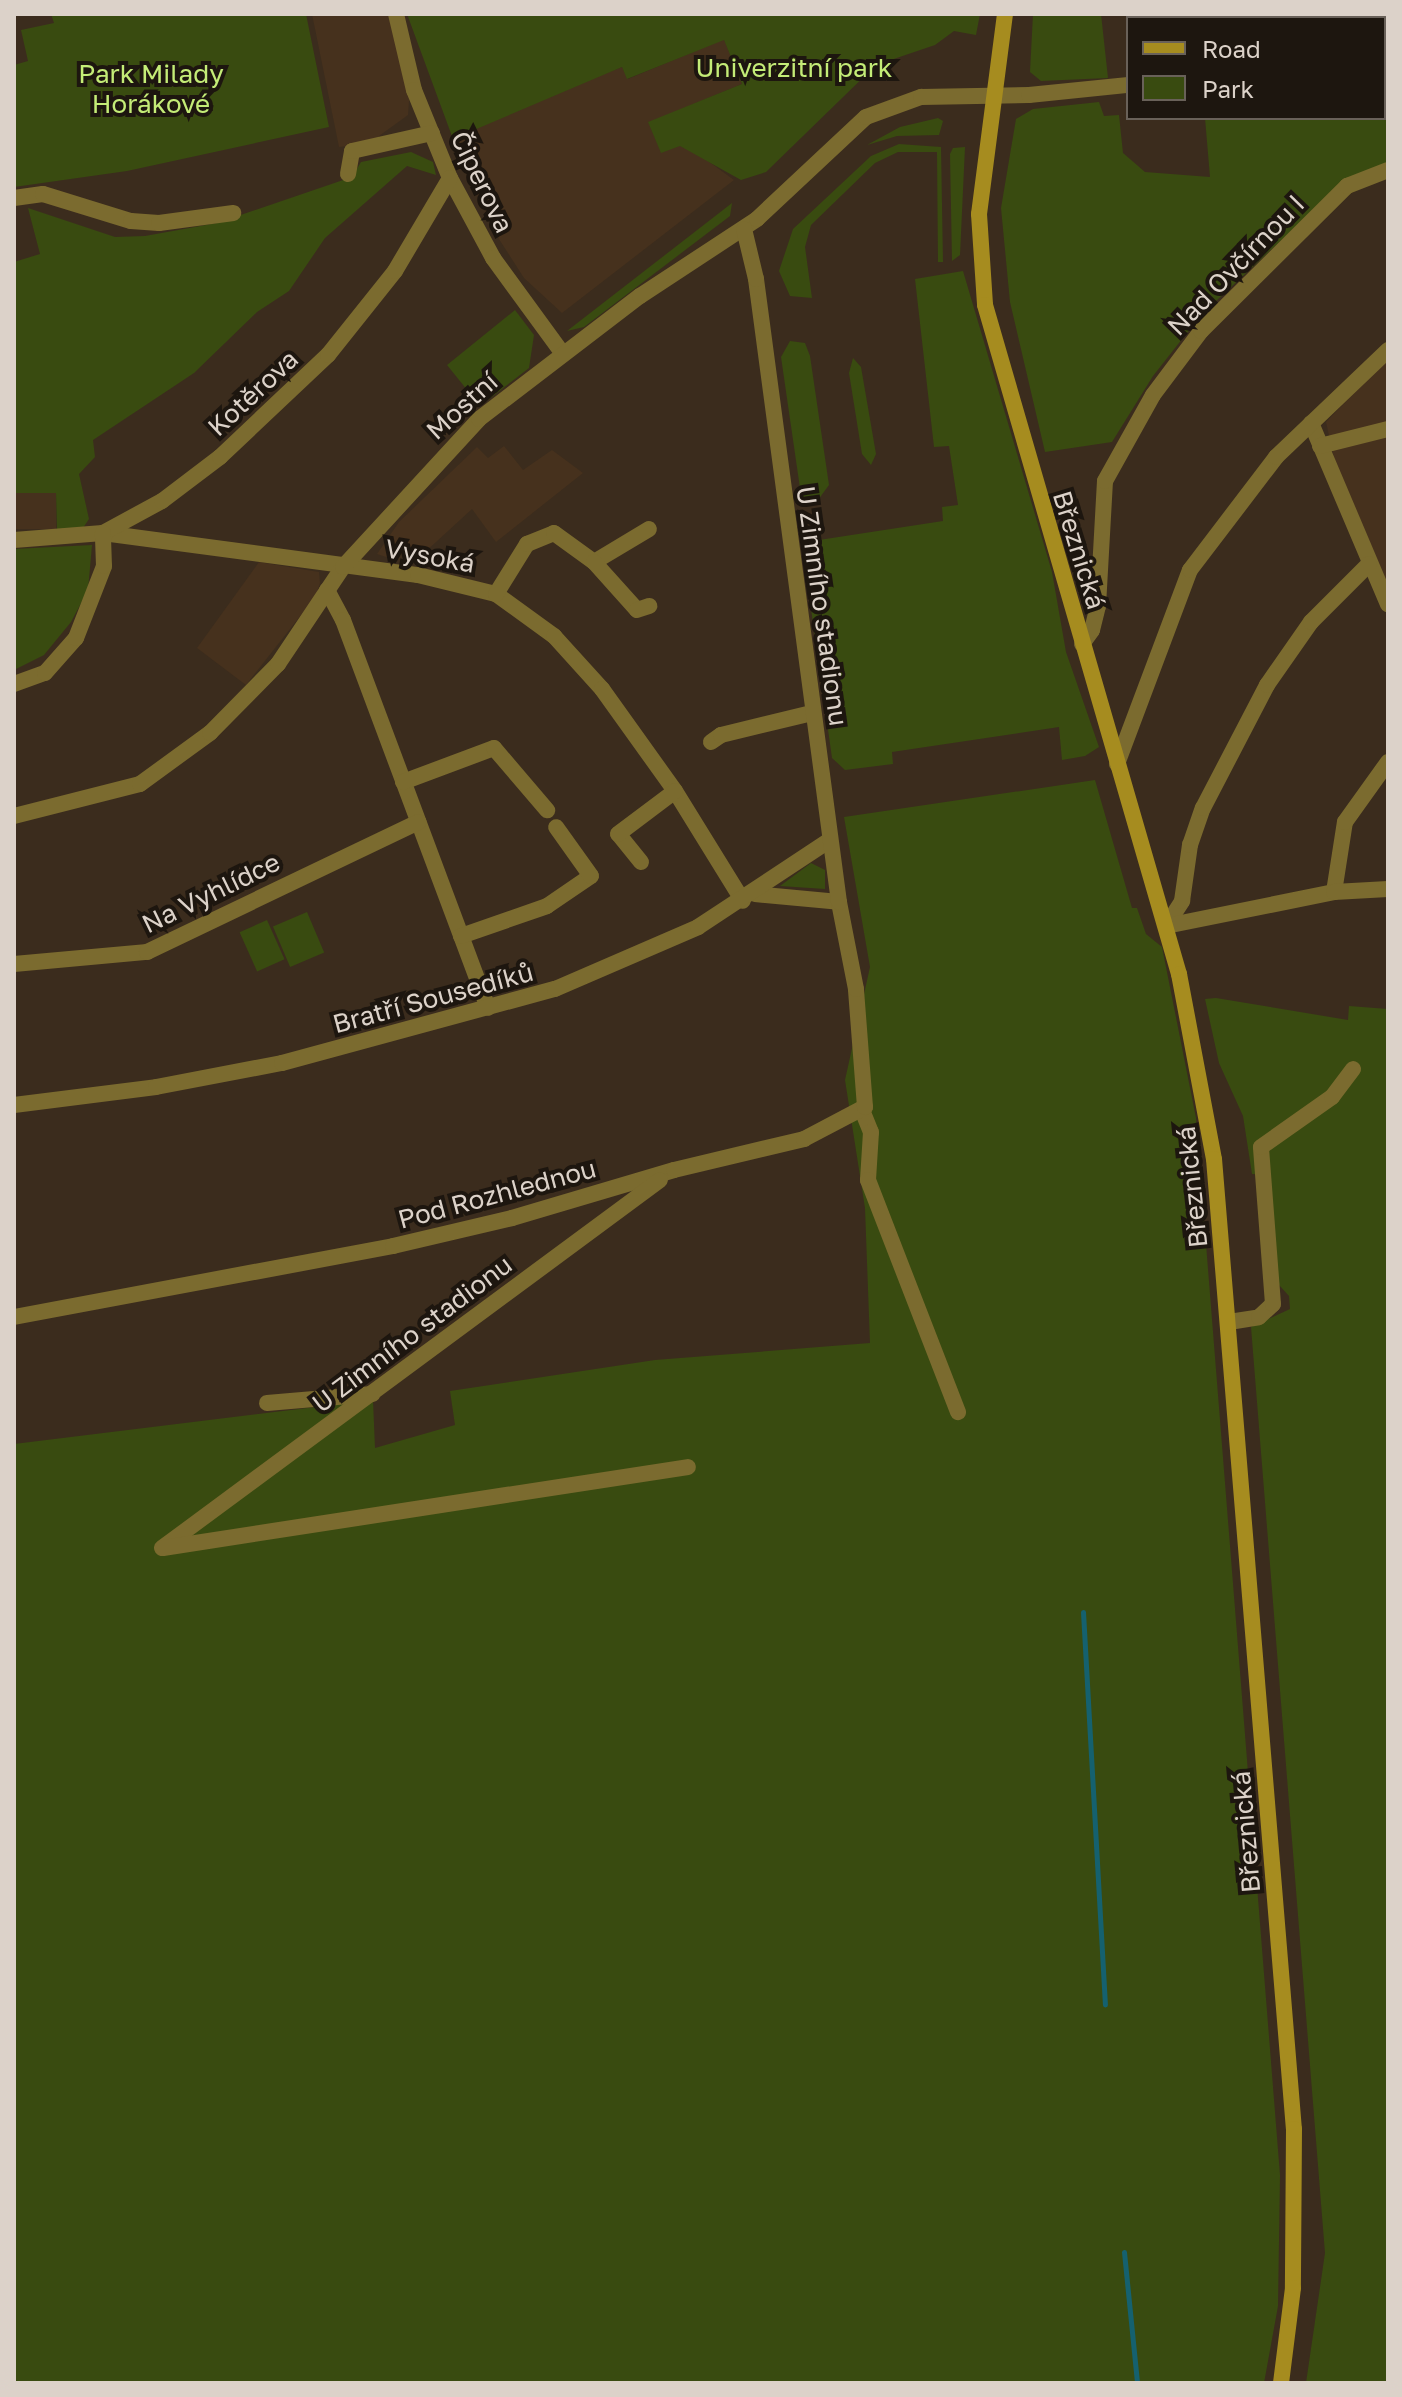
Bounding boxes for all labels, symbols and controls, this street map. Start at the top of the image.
legend [1126,16,1386,120]
text: Road [1202,34,1261,63]
park label: Univerzitní park [695,52,893,84]
park label: Park Milady Horákové [78,58,224,120]
text: Park [1202,74,1254,103]
street label: Čiperova [444,126,520,238]
street label: Nad Ovčírnou I [1161,188,1311,342]
street label: Kotěrova [201,343,305,443]
street label: Mostní [420,366,504,446]
street label: U Zimního stadionu [790,484,854,728]
street label: Březnická [1046,487,1112,613]
street label: Vysoká [383,533,477,579]
street label: Na Vyhlídce [137,846,285,940]
street label: Bratří Sousedíků [329,956,537,1040]
street label: Březnická [1170,1125,1214,1249]
street label: Pod Rozhlednou [395,1153,599,1235]
street label: U Zimního stadionu [306,1249,518,1419]
street label: Březnická [1225,1770,1267,1894]

